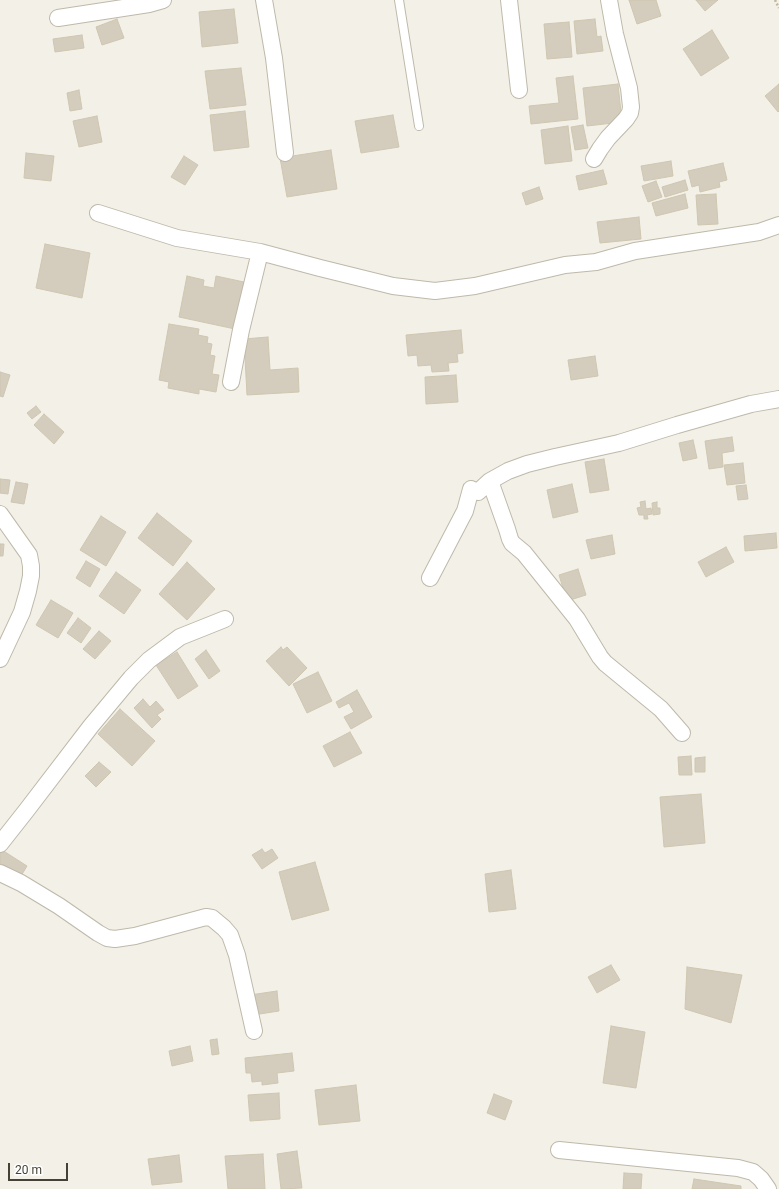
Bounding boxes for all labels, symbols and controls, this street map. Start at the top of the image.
scale bar [10,1155,70,1181]
text: 20 m [15,1163,42,1177]

